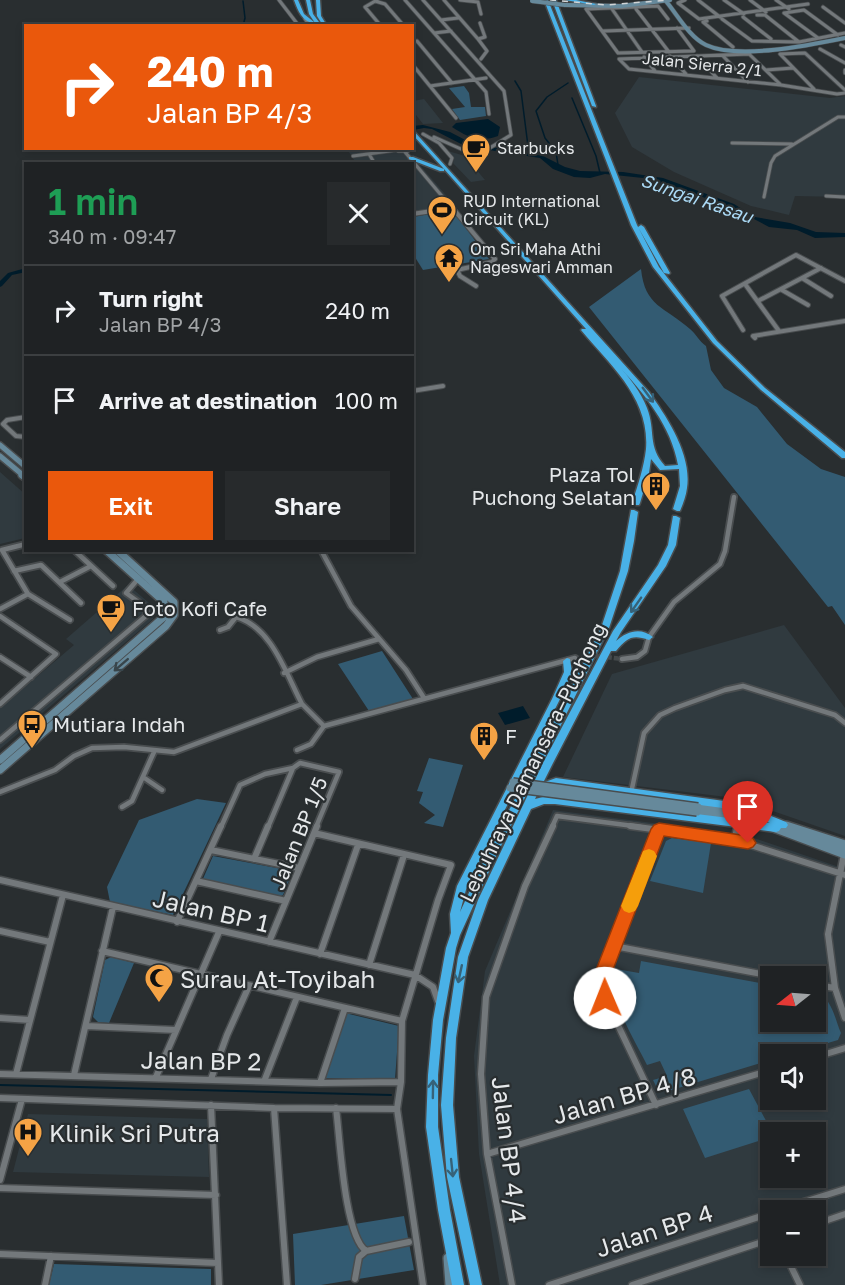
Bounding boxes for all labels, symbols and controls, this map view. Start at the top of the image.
text: 240 m [147,46,273,96]
icon: right [48,48,126,126]
street label: Jalan Sierra 2/1 [641,48,763,80]
text: Jalan BP 4/3 [147,97,312,129]
cafe icon: Starbucks [460,132,492,174]
place label: Starbucks [497,138,574,158]
water label: Sungai Rasau [638,169,757,228]
text: 1 min [48,180,138,223]
button: close [327,182,390,245]
place label: RUD International Circuit (KL) [463,191,600,229]
sports icon: RUD International Circuit (KL) [426,194,458,236]
text: 340 m · 09:47 [48,224,176,248]
place label: Om Sri Maha Athi Nageswari Amman [470,239,613,277]
temple icon: Om Sri Maha Athi Nageswari Amman [433,242,465,284]
text: Turn right [99,285,203,312]
icon: right [48,294,81,327]
text: 240 m [325,297,390,324]
text: Jalan BP 4/3 [99,312,221,336]
icon: arrive [48,384,81,417]
text: Arrive at destination [99,387,317,414]
text: 100 m [335,387,398,414]
one-way arrow [642,387,655,403]
place label: Plaza Tol Puchong Selatan [472,462,635,509]
building icon: Plaza Tol Puchong Selatan [640,470,672,512]
button: Exit [48,471,213,540]
button: Share [225,471,390,540]
cafe icon: Foto Kofi Cafe [95,592,127,634]
place label: Foto Kofi Cafe [132,596,267,620]
one-way arrow [630,596,642,612]
street label: Lebuhraya Damansara–Puchong [454,618,610,906]
one-way arrow [114,658,129,672]
bus stop icon: Mutiara Indah [16,708,48,750]
place label: Mutiara Indah [53,712,185,736]
building icon: F [468,720,500,762]
place label: F [505,724,517,748]
street label: Jalan BP 1/5 [264,773,332,893]
pin [722,781,773,843]
icon: arrive [731,790,764,823]
street label: Jalan BP 1 [150,883,272,937]
mosque icon: Surau At-Toyibah [143,962,175,1004]
one-way arrow [454,963,465,983]
place label: Surau At-Toyibah [180,964,375,993]
position arrow [573,966,637,1030]
north arrow [760,966,826,1032]
map controls [760,966,826,1266]
street label: Jalan BP 2 [140,1044,262,1076]
button: sound [760,1044,826,1110]
street label: Jalan BP 4/8 [549,1061,699,1129]
street label: Jalan BP 4/4 [487,1075,533,1225]
one-way arrow [427,1079,439,1099]
hospital icon: Klinik Sri Putra [12,1116,44,1158]
place label: Klinik Sri Putra [49,1118,220,1147]
button: + [760,1122,826,1188]
one-way arrow [447,1157,458,1177]
street label: Jalan BP 4 [592,1197,716,1263]
button: − [760,1200,826,1266]

